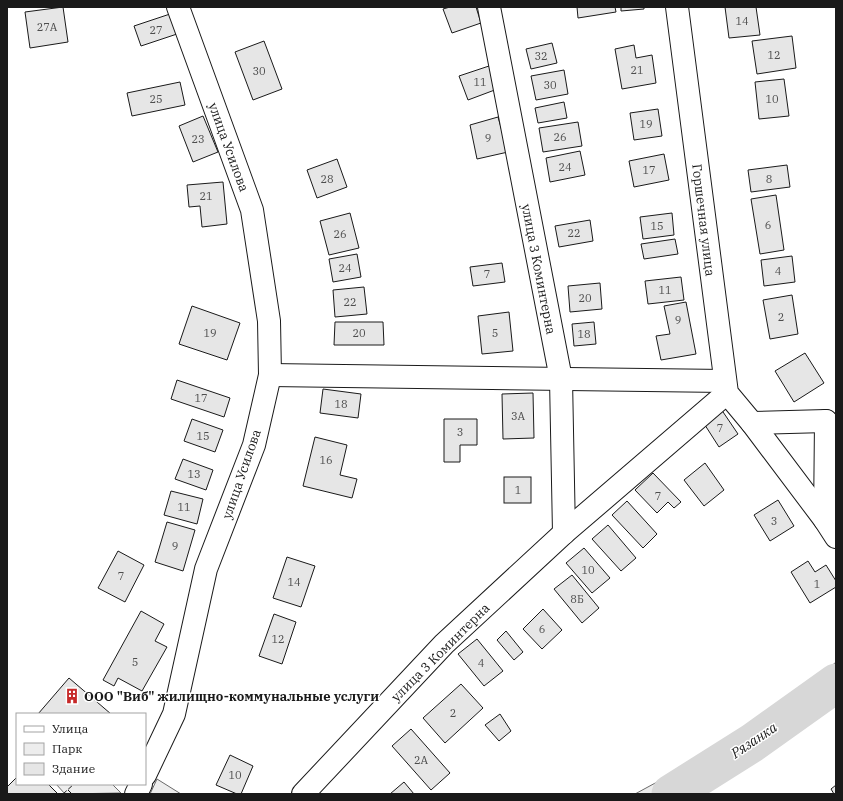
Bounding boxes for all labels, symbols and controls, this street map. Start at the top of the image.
house number: 14 [735,14,749,28]
house number: 27А [37,20,58,34]
house number: 27 [149,23,163,37]
house number: 12 [767,48,781,62]
house number: 32 [534,49,548,63]
house number: 21 [630,63,644,77]
house number: 30 [252,64,266,78]
house number: 11 [473,75,487,89]
house number: 30 [543,78,557,92]
house number: 25 [149,92,163,106]
house number: 10 [765,92,779,106]
street label: улица Усилова [204,100,253,194]
house number: 19 [639,117,653,131]
house number: 26 [553,130,567,144]
house number: 9 [485,131,491,145]
house number: 23 [191,132,205,146]
house number: 24 [558,160,572,174]
house number: 17 [642,163,656,177]
street label: Горшечная улица [688,163,719,277]
house number: 28 [320,172,334,186]
house number: 8 [766,172,772,186]
house number: 21 [199,189,213,203]
street label: улица 3 Коминтерна [518,202,560,336]
house number: 6 [765,218,771,232]
house number: 15 [650,219,664,233]
house number: 22 [567,226,581,240]
house number: 26 [333,227,347,241]
house number: 24 [338,261,352,275]
house number: 4 [775,264,782,278]
house number: 7 [484,267,490,281]
house number: 11 [658,283,672,297]
house number: 20 [578,291,592,305]
house number: 22 [343,295,357,309]
house number: 2 [778,310,784,324]
house number: 9 [675,313,681,327]
house number: 19 [203,326,217,340]
house number: 20 [352,326,366,340]
house number: 5 [492,326,498,340]
house number: 18 [577,327,591,341]
house number: 17 [194,391,208,405]
house number: 18 [334,397,348,411]
house number: 3А [511,409,526,423]
house number: 7 [717,421,723,435]
house number: 3 [457,425,463,439]
street label: улица Усилова [218,427,265,521]
house number: 15 [196,429,210,443]
house number: 16 [319,453,333,467]
house number: 13 [187,467,201,481]
house number: 1 [515,483,521,497]
house number: 7 [655,489,661,503]
house number: 11 [177,500,191,514]
house number: 3 [771,514,777,528]
house number: 9 [172,539,178,553]
house number: 10 [581,563,595,577]
house number: 7 [118,569,124,583]
house number: 14 [287,575,301,589]
house number: 1 [814,577,820,591]
house number: 8Б [570,592,584,606]
street label: улица 3 Коминтерна [387,599,493,705]
house number: 6 [539,622,545,636]
house number: 12 [271,632,285,646]
house number: 5 [132,655,138,669]
house number: 4 [478,656,485,670]
building icon: ООО "Виб" жилищно-коммунальные услуги [63,687,81,705]
place label: ООО "Виб" жилищно-коммунальные услуги [84,688,379,705]
house number: 2 [450,706,456,720]
legend [16,713,146,785]
water label: Рязанка [727,718,781,763]
text: Улица [52,721,89,736]
text: Парк [52,741,82,756]
house number: 2А [414,753,429,767]
text: Здание [52,761,95,776]
house number: 10 [228,768,242,782]

